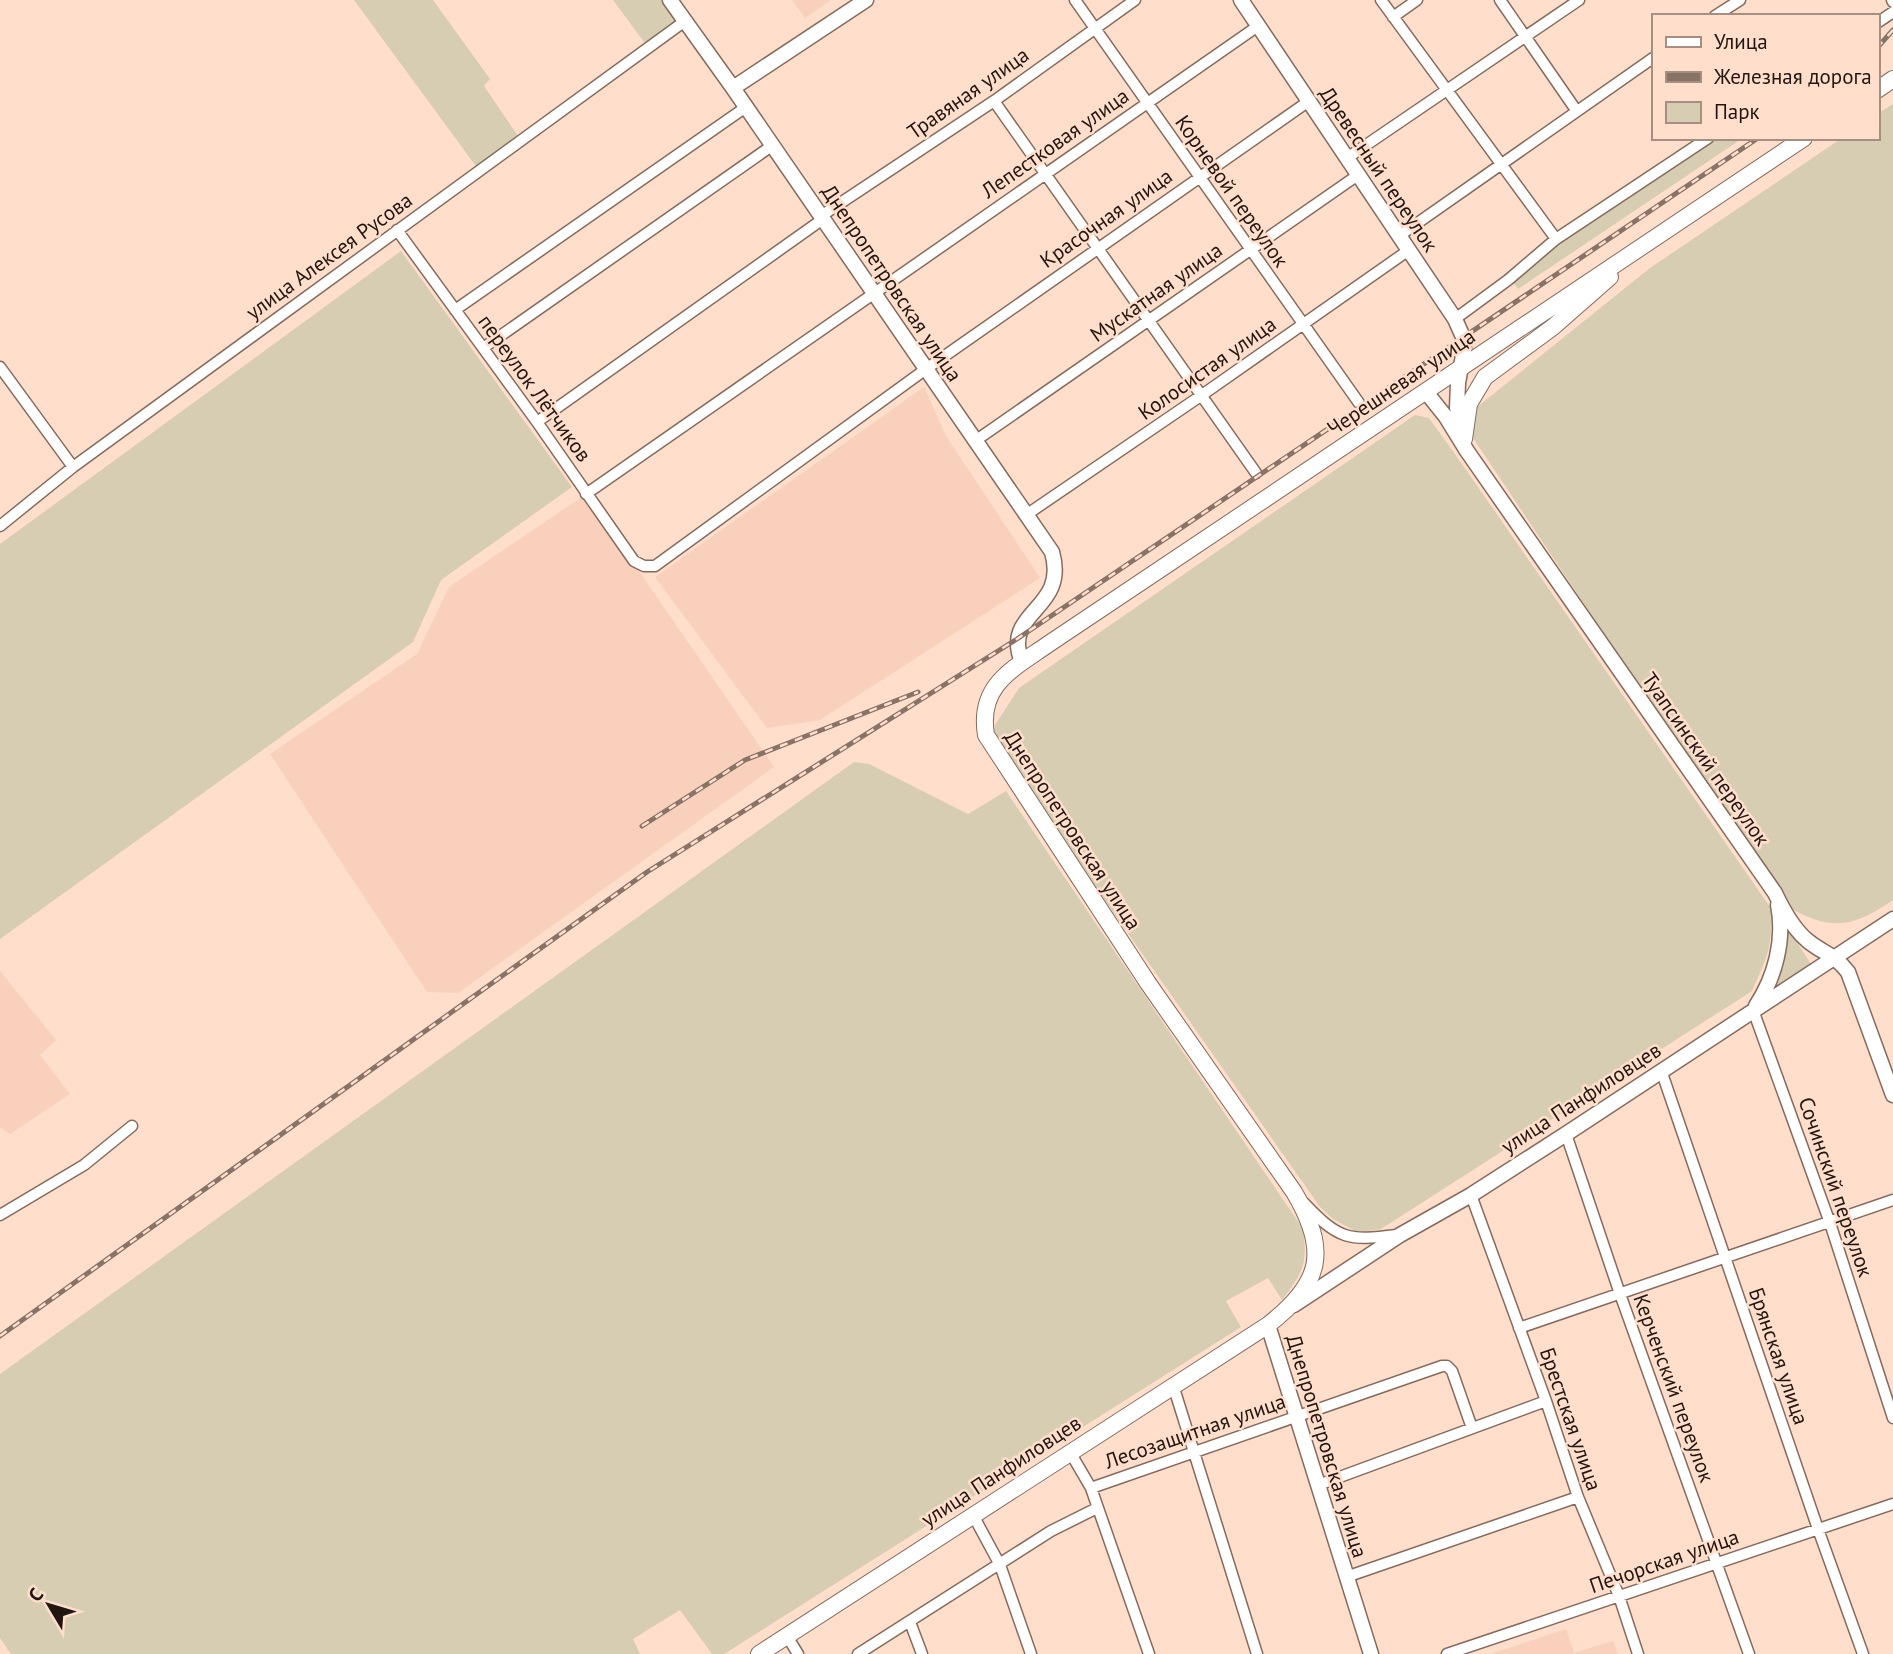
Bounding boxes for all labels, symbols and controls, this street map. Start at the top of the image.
legend [1652,14,1879,140]
text: Улица [1714,28,1768,55]
street label: Травяная улица [902,41,1034,145]
text: Железная дорога [1713,63,1872,90]
street label: Древесный переулок [1314,81,1444,257]
street label: Лепестковая улица [975,82,1134,205]
text: Парк [1714,98,1760,125]
street label: Корневой переулок [1169,110,1295,272]
street label: Красочная улица [1034,162,1178,274]
street label: Днепропетровская улица [816,179,968,387]
street label: улица Алексея Русова [240,186,418,326]
street label: Мускатная улица [1085,236,1227,348]
street label: переулок Лётчиков [472,309,598,467]
street label: Колосистая улица [1133,310,1281,426]
street label: Черешневая улица [1322,322,1480,442]
street label: Туапсинский переулок [1636,667,1776,851]
street label: Днепропетровская улица [998,725,1148,935]
street label: улица Панфиловцев [1496,1036,1666,1160]
street label: Сочинский переулок [1793,1093,1879,1281]
street label: Брянская улица [1743,1284,1815,1428]
street label: Керченский переулок [1627,1290,1721,1486]
street label: Днепропетровская улица [1280,1331,1374,1561]
street label: Брестская улица [1534,1344,1608,1494]
street label: Лесозащитная улица [1100,1387,1289,1475]
street label: улица Панфиловцев [916,1409,1086,1533]
street label: Печорская улица [1586,1523,1742,1599]
north arrow [14,1570,84,1640]
text: С [23,1583,49,1606]

